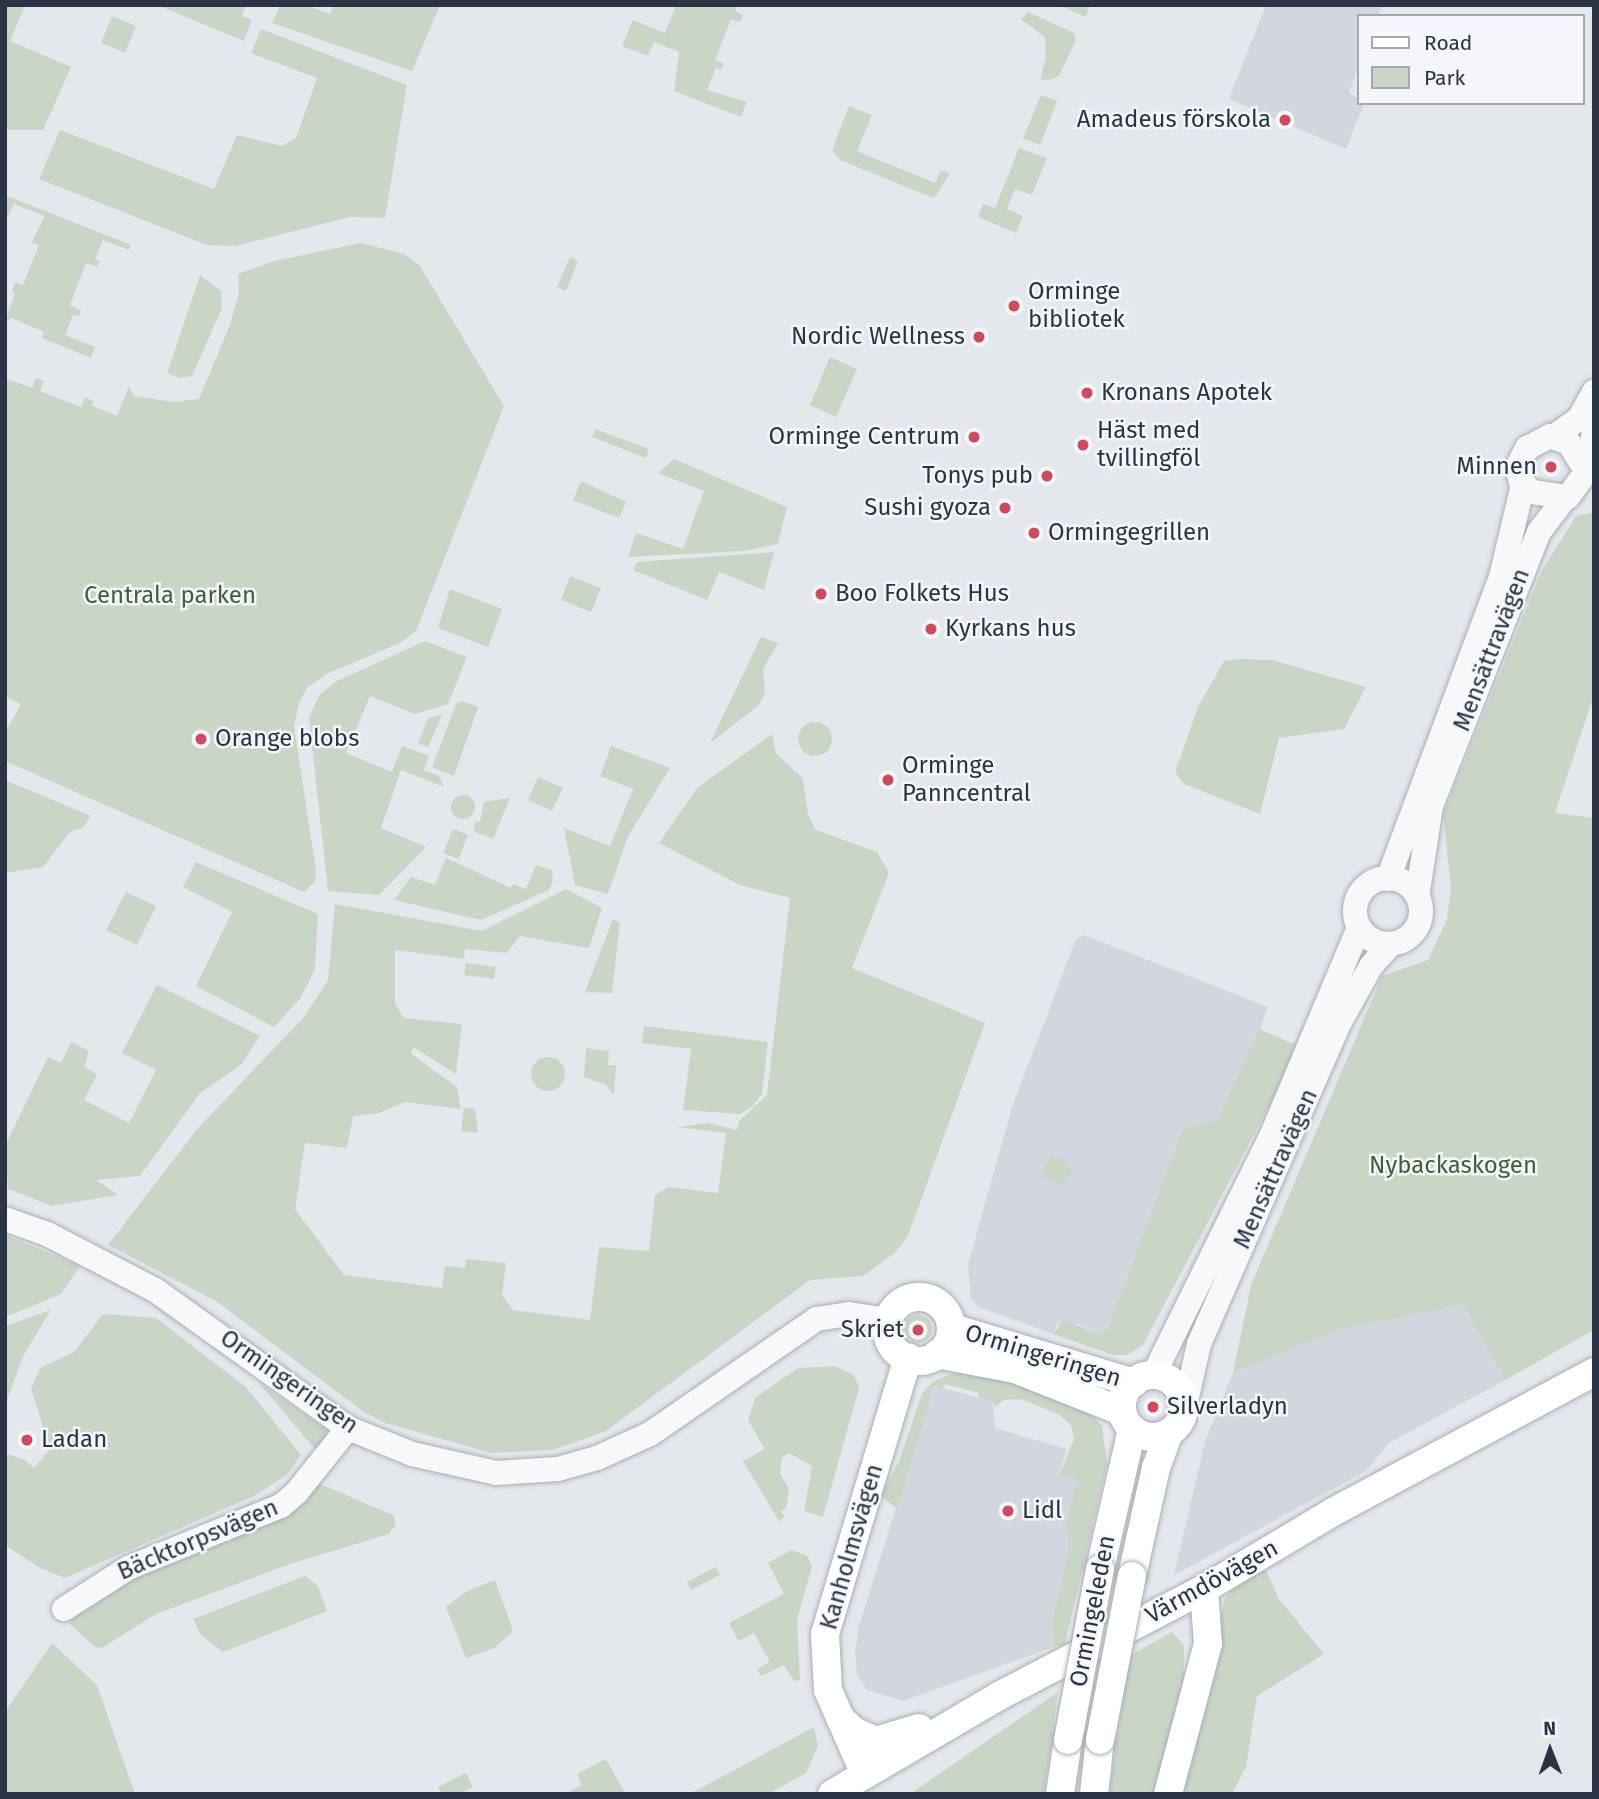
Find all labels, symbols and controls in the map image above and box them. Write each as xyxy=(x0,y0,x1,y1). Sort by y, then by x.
legend xyxy=(1358,14,1585,105)
text: Road xyxy=(1424,30,1472,56)
text: Park xyxy=(1424,65,1465,91)
place label: Amadeus förskola xyxy=(1077,106,1271,134)
marker: Amadeus förskola xyxy=(1277,112,1293,128)
place label: Orminge bibliotek xyxy=(1028,278,1125,334)
marker: Orminge bibliotek xyxy=(1006,298,1022,314)
place label: Nordic Wellness xyxy=(791,323,965,351)
marker: Nordic Wellness xyxy=(971,329,987,345)
place label: Kronans Apotek xyxy=(1101,379,1272,407)
marker: Kronans Apotek xyxy=(1079,385,1095,401)
place label: Häst med tvillingföl xyxy=(1097,417,1200,473)
place label: Orminge Centrum xyxy=(769,423,960,451)
marker: Orminge Centrum xyxy=(966,429,982,445)
marker: Häst med tvillingföl xyxy=(1075,437,1091,453)
place label: Minnen xyxy=(1456,453,1537,481)
marker: Minnen xyxy=(1543,459,1559,475)
place label: Tonys pub xyxy=(922,462,1033,490)
marker: Tonys pub xyxy=(1039,468,1055,484)
place label: Sushi gyoza xyxy=(864,494,991,522)
marker: Sushi gyoza xyxy=(997,500,1013,516)
place label: Ormingegrillen xyxy=(1048,519,1210,547)
marker: Ormingegrillen xyxy=(1026,525,1042,541)
street label: Mensättravägen xyxy=(1448,565,1536,735)
place label: Boo Folkets Hus xyxy=(835,580,1009,608)
park label: Centrala parken xyxy=(84,582,256,610)
marker: Boo Folkets Hus xyxy=(813,586,829,602)
place label: Kyrkans hus xyxy=(945,615,1076,643)
marker: Kyrkans hus xyxy=(923,621,939,637)
place label: Orange blobs xyxy=(215,725,359,753)
marker: Orange blobs xyxy=(193,731,209,747)
place label: Orminge Panncentral xyxy=(902,752,1031,808)
marker: Orminge Panncentral xyxy=(880,772,896,788)
street label: Mensättravägen xyxy=(1228,1085,1324,1253)
park label: Nybackaskogen xyxy=(1369,1152,1537,1180)
place label: Skriet xyxy=(841,1316,904,1344)
street label: Ormingeringen xyxy=(961,1319,1125,1393)
marker: Skriet xyxy=(910,1322,926,1338)
street label: Ormingeringen xyxy=(214,1324,364,1440)
place label: Silverladyn xyxy=(1167,1393,1288,1421)
marker: Silverladyn xyxy=(1145,1399,1161,1415)
place label: Ladan xyxy=(41,1426,107,1454)
marker: Ladan xyxy=(19,1432,35,1448)
street label: Kanholmsvägen xyxy=(815,1461,889,1633)
street label: Bäcktorpsvägen xyxy=(113,1493,283,1587)
place label: Lidl xyxy=(1022,1497,1062,1525)
marker: Lidl xyxy=(1000,1503,1016,1519)
street label: Ormingeleden xyxy=(1064,1533,1122,1689)
street label: Värmdövägen xyxy=(1141,1534,1283,1630)
north arrow xyxy=(1515,1715,1585,1785)
text: N xyxy=(1543,1717,1556,1740)

